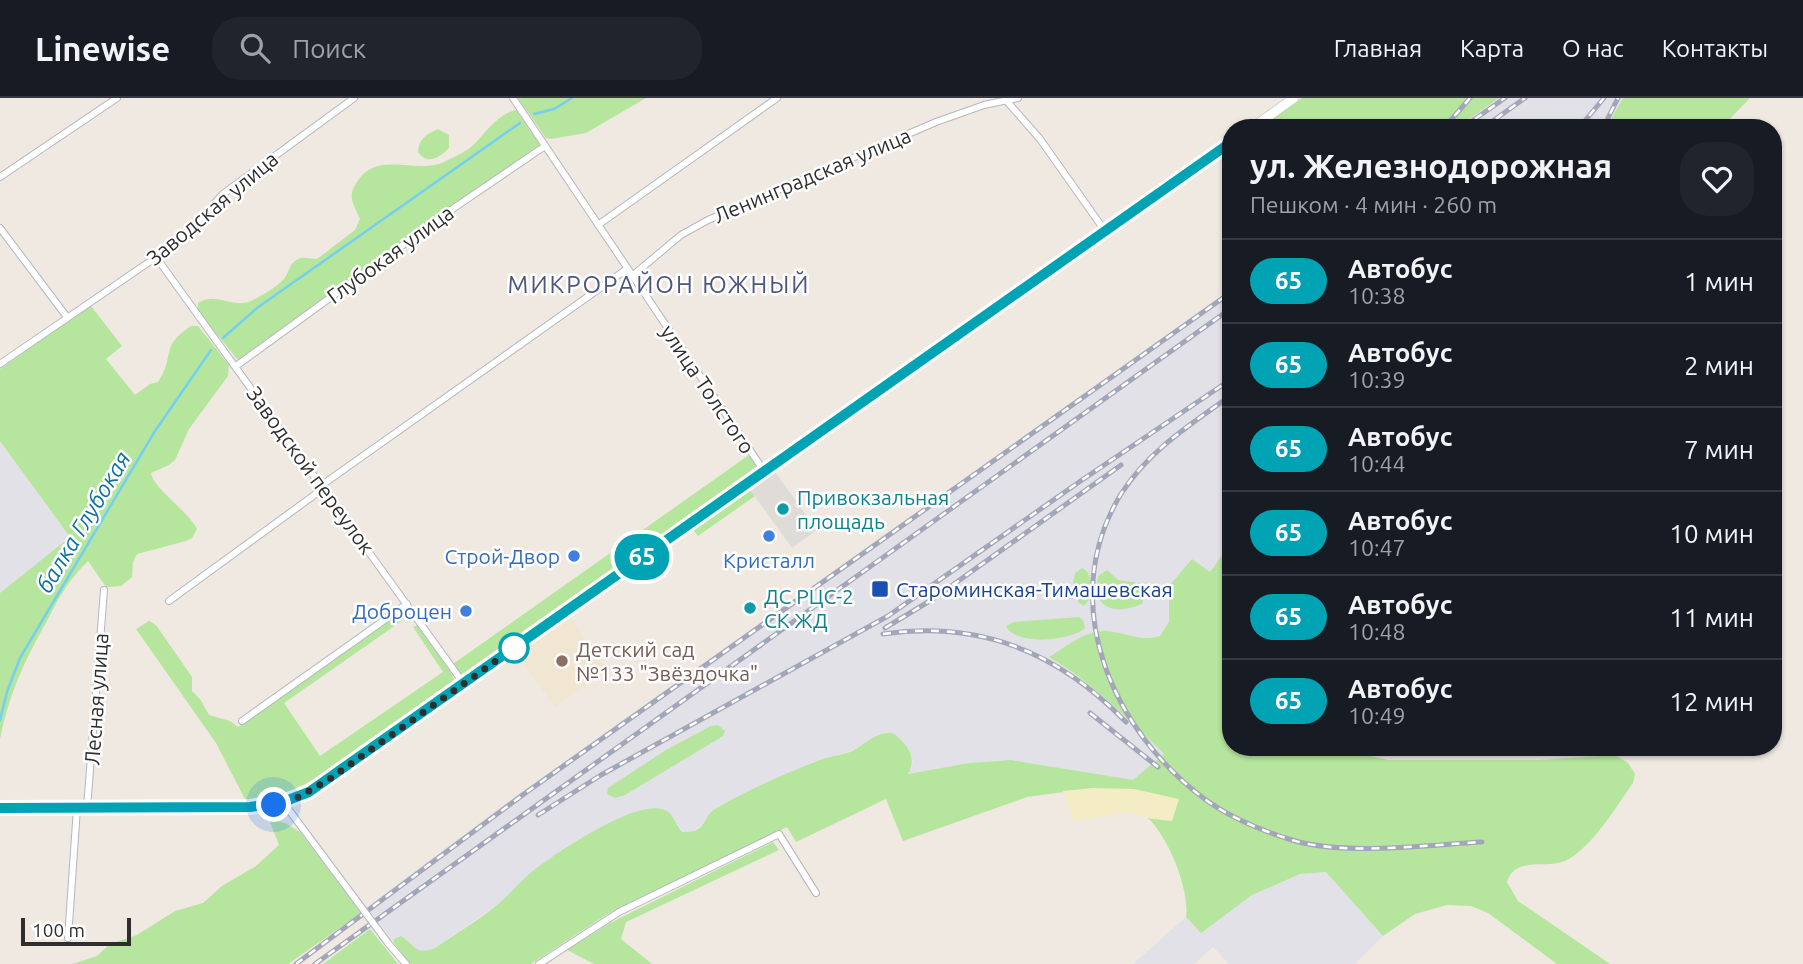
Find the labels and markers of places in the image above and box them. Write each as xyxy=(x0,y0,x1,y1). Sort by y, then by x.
place label: Привокзальная площадь xyxy=(797,485,949,533)
marker: Привокзальная площадь xyxy=(775,501,791,517)
marker: Кристалл xyxy=(761,528,777,544)
place label: Строй-Двор xyxy=(445,544,560,568)
marker: Строй-Двор xyxy=(566,548,582,564)
place label: Кристалл xyxy=(723,548,815,572)
place label: Староминская-Тимашевская xyxy=(896,577,1173,601)
marker: Староминская-Тимашевская xyxy=(870,579,890,599)
place label: ДС РЦС-2 СК ЖД xyxy=(764,584,854,632)
place label: Доброцен xyxy=(352,599,452,623)
marker: ДС РЦС-2 СК ЖД xyxy=(742,600,758,616)
marker: Доброцен xyxy=(458,603,474,619)
unlabelled marker xyxy=(499,633,529,663)
place label: Детский сад №133 "Звёздочка" xyxy=(576,637,758,685)
marker: Детский сад №133 "Звёздочка" xyxy=(554,653,570,669)

